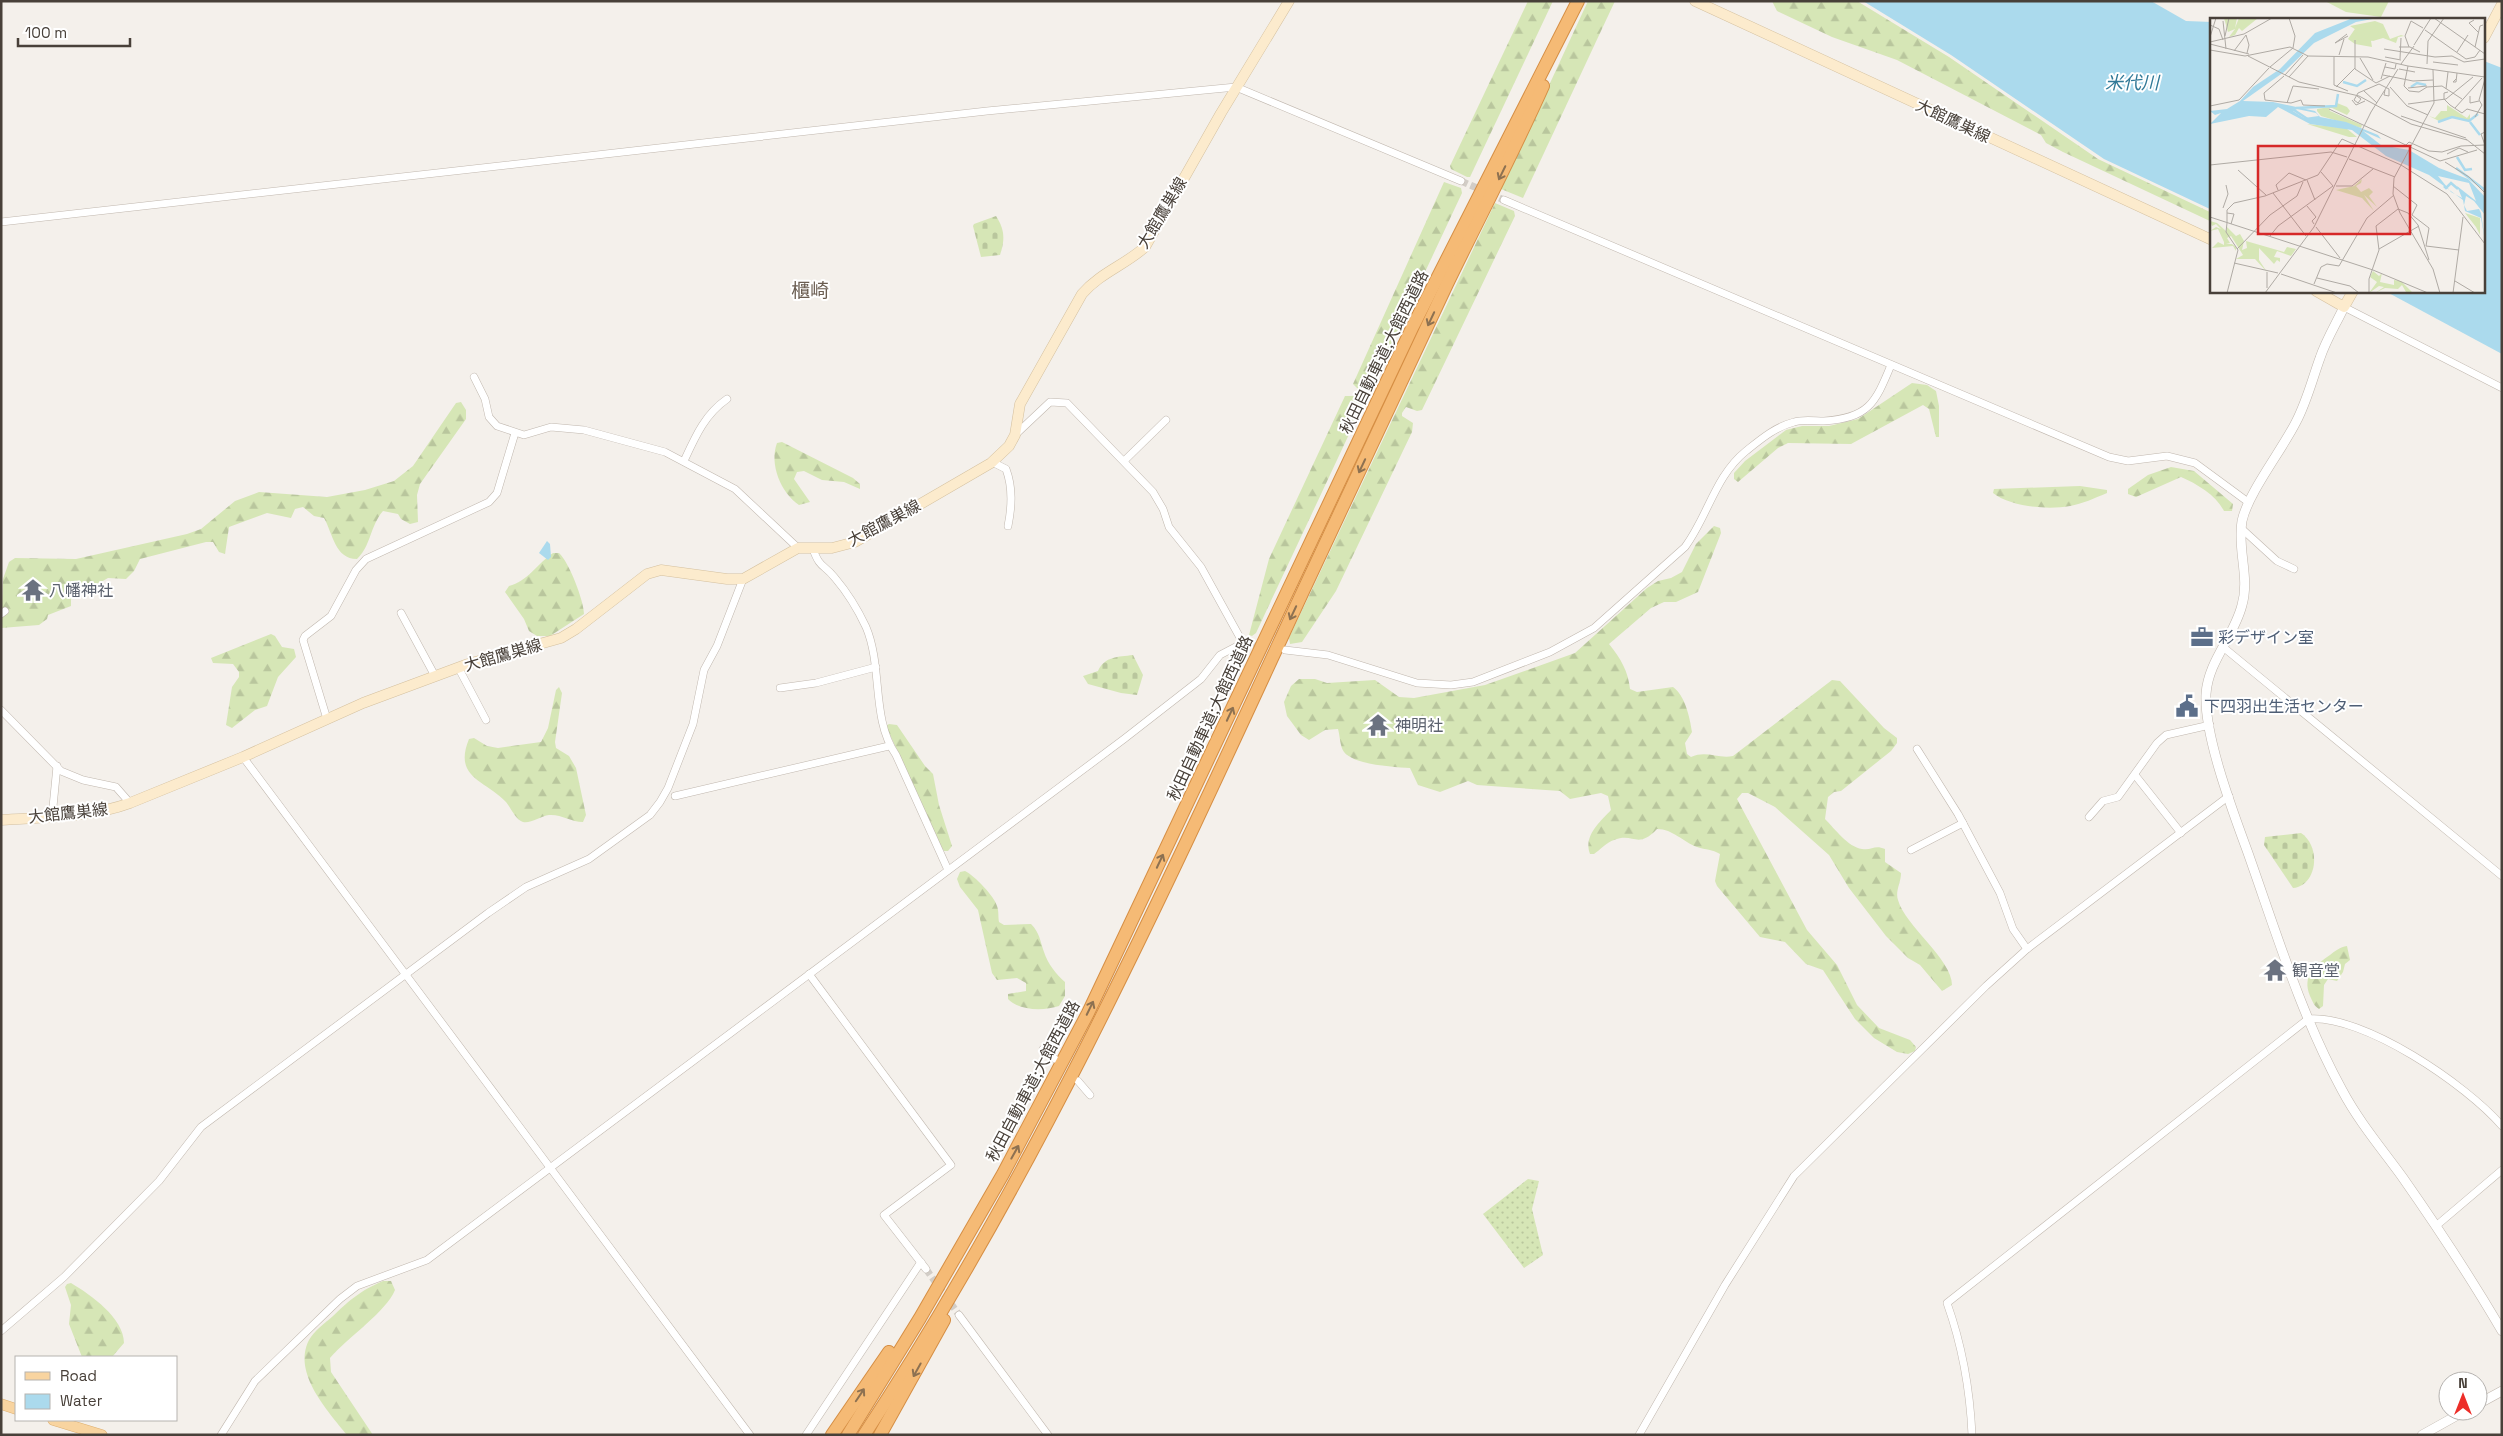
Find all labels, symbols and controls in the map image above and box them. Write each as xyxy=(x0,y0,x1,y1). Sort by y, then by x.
scale bar xyxy=(18,15,130,47)
inset map xyxy=(2210,18,2486,292)
text: 100 m xyxy=(25,23,67,42)
water label: 米代川 xyxy=(2105,71,2161,94)
street label: 大館鷹巣線 xyxy=(1912,95,1994,147)
one-way arrow xyxy=(1496,165,1506,180)
street label: 大館鷹巣線 xyxy=(1132,173,1192,253)
street label: 秋田自動車道;大館西道路 xyxy=(1335,266,1433,438)
district label: 櫃崎 xyxy=(791,278,829,303)
one-way arrow xyxy=(1426,311,1435,326)
one-way arrow xyxy=(1356,458,1366,473)
street label: 大館鷹巣線 xyxy=(844,495,924,551)
temple icon: 八幡神社 xyxy=(20,577,46,603)
place label: 八幡神社 xyxy=(49,580,113,601)
one-way arrow xyxy=(1288,605,1297,620)
office icon: 彩デザイン室 xyxy=(2189,624,2215,650)
place label: 彩デザイン室 xyxy=(2218,627,2314,648)
street label: 秋田自動車道;大館西道路 xyxy=(1162,632,1258,804)
street label: 大館鷹巣線 xyxy=(462,634,544,676)
public building icon: 下四羽出生活センター xyxy=(2174,693,2200,719)
place label: 下四羽出生活センター xyxy=(2204,696,2364,717)
one-way arrow xyxy=(1225,707,1235,722)
temple icon: 神明社 xyxy=(1365,712,1391,738)
place label: 神明社 xyxy=(1395,715,1443,736)
street label: 大館鷹巣線 xyxy=(27,798,109,828)
one-way arrow xyxy=(1156,854,1165,869)
temple icon: 観音堂 xyxy=(2262,957,2288,983)
place label: 観音堂 xyxy=(2292,960,2340,981)
street label: 秋田自動車道;大館西道路 xyxy=(981,997,1085,1165)
one-way arrow xyxy=(1086,1001,1095,1016)
one-way arrow xyxy=(1011,1145,1020,1160)
legend xyxy=(15,1356,178,1421)
one-way arrow xyxy=(912,1362,921,1377)
text: Road xyxy=(60,1366,97,1385)
north arrow xyxy=(2438,1371,2488,1421)
text: N xyxy=(2458,1374,2468,1392)
one-way arrow xyxy=(855,1388,865,1402)
text: Water xyxy=(60,1391,103,1410)

